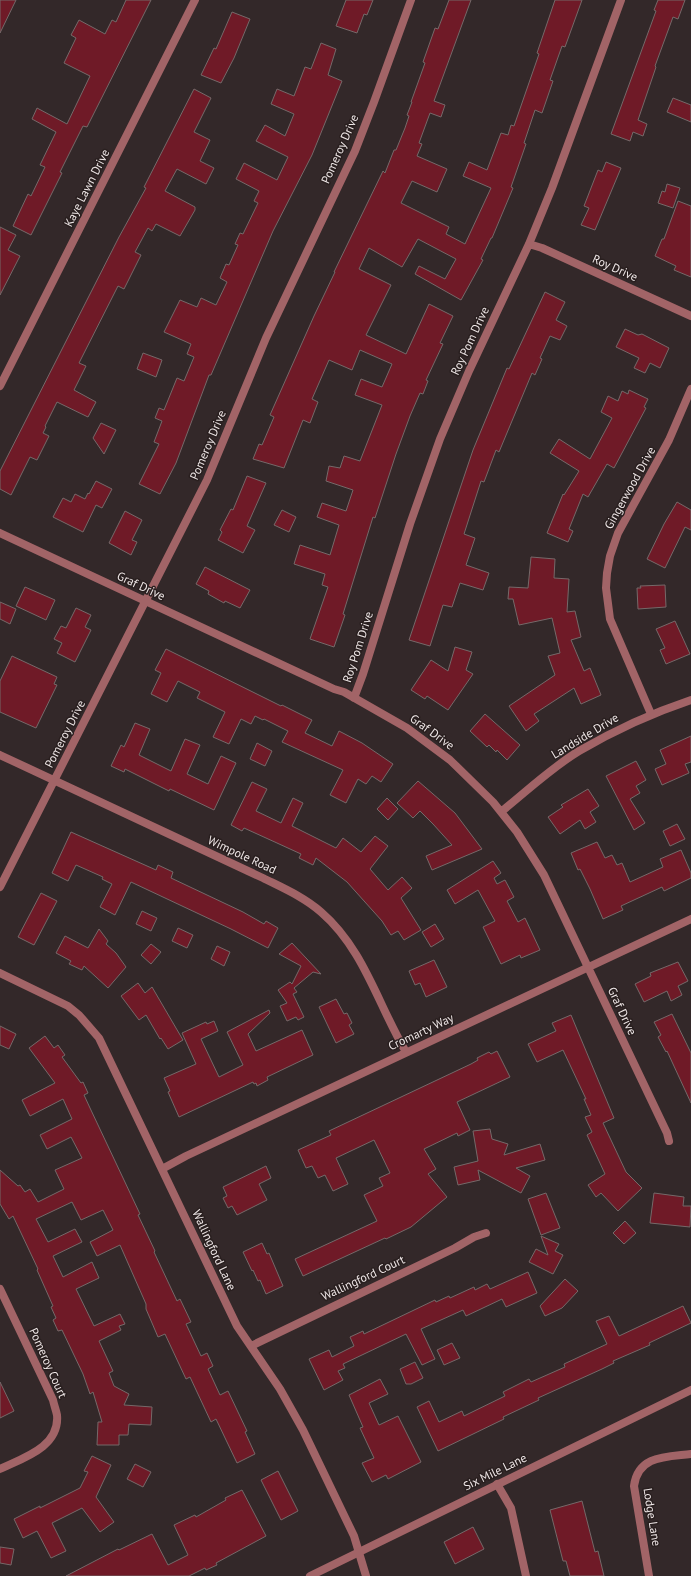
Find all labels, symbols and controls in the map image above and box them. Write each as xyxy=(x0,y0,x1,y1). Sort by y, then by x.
street label: Pomeroy Drive xyxy=(318,112,361,186)
street label: Kaye Lawn Drive xyxy=(61,146,113,229)
street label: Roy Drive xyxy=(590,251,640,284)
street label: Roy Pom Drive xyxy=(447,304,492,377)
street label: Pomeroy Drive xyxy=(186,408,229,482)
street label: Gingerwood Drive xyxy=(601,444,658,532)
street label: Graf Drive xyxy=(115,568,168,603)
street label: Roy Pom Drive xyxy=(339,609,376,684)
street label: Pomeroy Drive xyxy=(41,697,88,770)
street label: Graf Drive xyxy=(407,710,457,753)
street label: Landside Drive xyxy=(548,710,621,762)
street label: Wimpole Road xyxy=(205,832,279,877)
street label: Graf Drive xyxy=(605,984,640,1037)
street label: Cromarty Way xyxy=(386,1010,456,1053)
street label: Wallingford Lane xyxy=(189,1207,240,1292)
street label: Wallingford Court xyxy=(319,1252,407,1303)
street label: Pomeroy Court xyxy=(26,1325,71,1400)
street label: Six Mile Lane xyxy=(461,1450,529,1493)
street label: Lodge Lane xyxy=(640,1487,664,1547)

